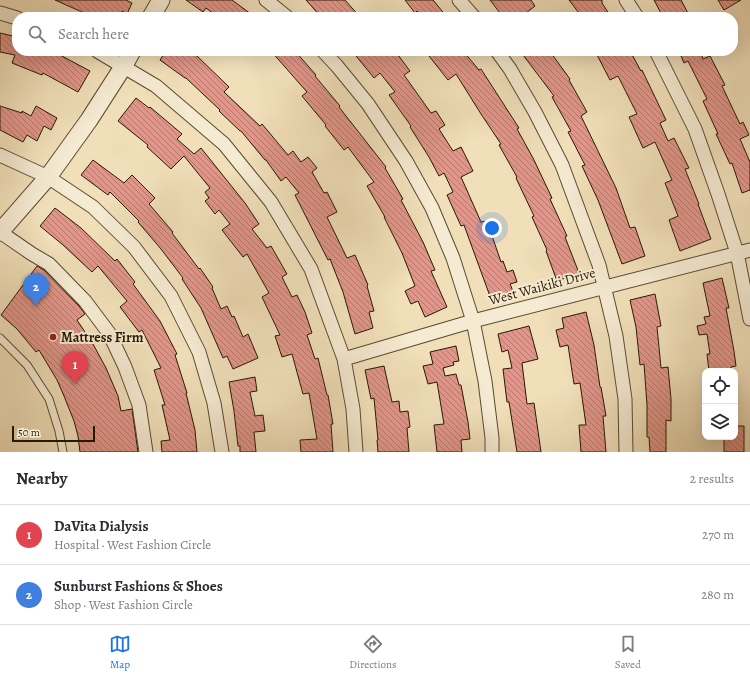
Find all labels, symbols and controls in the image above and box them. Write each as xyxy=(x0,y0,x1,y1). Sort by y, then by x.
search box xyxy=(12,12,738,56)
icon: search xyxy=(26,23,48,45)
text: Search here xyxy=(58,24,129,44)
your location xyxy=(482,218,502,238)
street label: West Waikiki Drive xyxy=(486,263,598,310)
pin: 2 xyxy=(23,273,49,306)
place label: Mattress Firm xyxy=(61,328,144,347)
marker: Mattress Firm xyxy=(48,332,58,342)
pin: 1 xyxy=(62,351,88,384)
map controls xyxy=(702,368,738,440)
button: locate xyxy=(702,368,738,404)
button: layers xyxy=(702,404,738,440)
scale bar xyxy=(12,424,95,443)
text: 50 m xyxy=(18,425,40,440)
text: Nearby xyxy=(16,467,67,490)
text: 2 results xyxy=(690,470,734,487)
text: DaVita Dialysis xyxy=(54,516,149,536)
text: 1 xyxy=(27,526,31,543)
text: 270 m xyxy=(702,526,734,543)
text: Hospital · West Fashion Circle xyxy=(54,536,211,553)
text: Sunburst Fashions & Shoes xyxy=(54,576,223,596)
text: 2 xyxy=(26,586,32,603)
text: 280 m xyxy=(701,586,734,603)
text: Shop · West Fashion Circle xyxy=(54,596,193,613)
tab: Map xyxy=(109,633,131,672)
tab: Directions xyxy=(349,633,397,672)
tab: Saved xyxy=(615,633,641,672)

